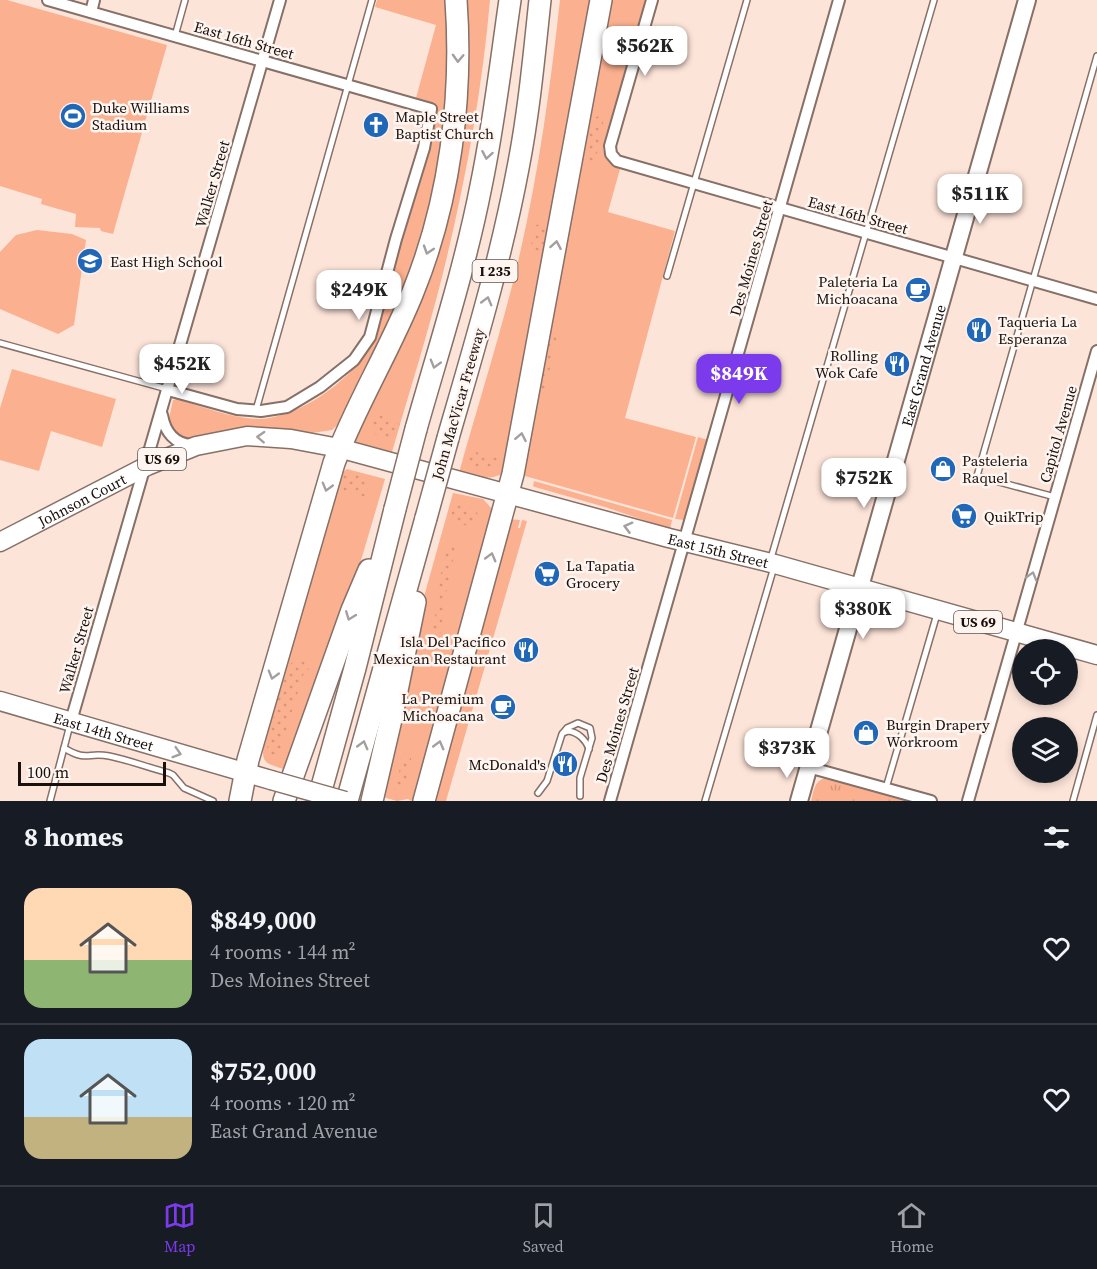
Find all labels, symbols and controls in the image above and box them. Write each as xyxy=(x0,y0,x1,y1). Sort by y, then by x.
street label: East 16th Street xyxy=(192,16,296,64)
pin: $562K xyxy=(603,26,687,77)
text: $562K xyxy=(616,31,674,59)
one-way arrow xyxy=(451,54,464,63)
place label: Duke Williams Stadium xyxy=(92,97,190,135)
sports icon: Duke Williams Stadium xyxy=(58,101,88,131)
place label: Maple Street Baptist Church xyxy=(395,106,494,144)
church icon: Maple Street Baptist Church xyxy=(361,110,391,140)
street label: Walker Street xyxy=(190,138,234,230)
one-way arrow xyxy=(481,149,494,159)
pin: $511K xyxy=(938,174,1022,225)
text: $511K xyxy=(951,179,1009,207)
street label: East 16th Street xyxy=(806,191,910,239)
street label: Des Moines Street xyxy=(724,197,778,318)
one-way arrow xyxy=(549,240,561,250)
one-way arrow xyxy=(422,244,435,255)
school or university icon: East High School xyxy=(75,246,105,276)
place label: East High School xyxy=(110,251,223,272)
road number: I 235 xyxy=(472,260,518,282)
pin: $249K xyxy=(317,270,401,321)
place label: Paleteria La Michoacana xyxy=(816,271,898,309)
text: $249K xyxy=(330,275,388,303)
cafe icon: Paleteria La Michoacana xyxy=(903,275,933,305)
one-way arrow xyxy=(480,296,492,307)
street label: East Grand Avenue xyxy=(896,302,950,429)
place label: Taqueria La Esperanza xyxy=(998,311,1078,349)
restaurant icon: Taqueria La Esperanza xyxy=(964,315,994,345)
street label: John MacVicar Freeway xyxy=(426,325,490,483)
pin: $452K xyxy=(140,344,224,395)
place label: Rolling Wok Cafe xyxy=(815,345,878,383)
text: $452K xyxy=(153,349,211,377)
restaurant icon: Rolling Wok Cafe xyxy=(882,349,912,379)
pin: $849K xyxy=(697,354,781,405)
one-way arrow xyxy=(430,358,442,369)
text: $849K xyxy=(710,359,768,387)
street label: Capitol Avenue xyxy=(1034,383,1082,485)
one-way arrow xyxy=(256,430,265,443)
one-way arrow xyxy=(514,432,526,441)
road number: US 69 xyxy=(138,448,186,470)
place label: Pasteleria Raquel xyxy=(962,450,1028,488)
shop icon: Pasteleria Raquel xyxy=(928,454,958,484)
pin: $752K xyxy=(822,458,906,509)
text: $752K xyxy=(835,463,893,491)
street label: Johnson Court xyxy=(33,468,130,532)
one-way arrow xyxy=(322,482,334,492)
supermarket icon: QuikTrip xyxy=(949,501,979,531)
place label: QuikTrip xyxy=(984,506,1044,527)
one-way arrow xyxy=(624,522,634,534)
street label: East 15th Street xyxy=(666,528,771,573)
one-way arrow xyxy=(484,552,496,562)
place label: La Tapatia Grocery xyxy=(566,555,635,593)
supermarket icon: La Tapatia Grocery xyxy=(532,559,562,589)
one-way arrow xyxy=(1025,571,1037,582)
pin: $380K xyxy=(821,589,905,640)
text: $380K xyxy=(834,594,892,622)
street label: Walker Street xyxy=(54,604,98,696)
one-way arrow xyxy=(344,610,357,620)
road number: US 69 xyxy=(954,611,1002,633)
place label: Isla Del Pacifico Mexican Restaurant xyxy=(373,631,506,669)
restaurant icon: Isla Del Pacifico Mexican Restaurant xyxy=(511,635,541,665)
map controls xyxy=(1012,639,1078,783)
button: locate xyxy=(1012,639,1078,705)
street label: Des Moines Street xyxy=(590,664,644,785)
one-way arrow xyxy=(268,669,280,680)
place label: La Premium Michoacana xyxy=(401,688,484,726)
cafe icon: La Premium Michoacana xyxy=(488,692,518,722)
street label: East 14th Street xyxy=(51,707,156,756)
place label: Burgin Drapery Workroom xyxy=(886,714,990,752)
button: layers xyxy=(1012,717,1078,783)
shop icon: Burgin Drapery Workroom xyxy=(851,718,881,748)
pin: $373K xyxy=(745,728,829,779)
text: $373K xyxy=(758,733,816,761)
one-way arrow xyxy=(356,740,368,751)
one-way arrow xyxy=(432,740,444,750)
one-way arrow xyxy=(171,746,182,758)
restaurant icon: McDonald's xyxy=(550,749,580,779)
place label: McDonald's xyxy=(469,754,546,775)
scale bar xyxy=(18,759,166,786)
text: 100 m xyxy=(27,761,69,783)
text: 8 homes xyxy=(24,819,123,855)
icon: filters xyxy=(1040,821,1073,854)
text: $849,000 xyxy=(210,902,316,938)
icon: home xyxy=(72,912,144,984)
icon: heart xyxy=(1040,932,1073,965)
text: 4 rooms · 144 m² xyxy=(210,938,356,966)
text: Des Moines Street xyxy=(210,966,370,994)
text: $752,000 xyxy=(210,1053,316,1089)
icon: home xyxy=(72,1063,144,1135)
icon: heart xyxy=(1040,1083,1073,1116)
text: 4 rooms · 120 m² xyxy=(210,1089,356,1117)
text: East Grand Avenue xyxy=(210,1117,378,1145)
tab: Map xyxy=(163,1199,196,1257)
tab: Saved xyxy=(523,1199,564,1257)
tab: Home xyxy=(890,1199,934,1257)

